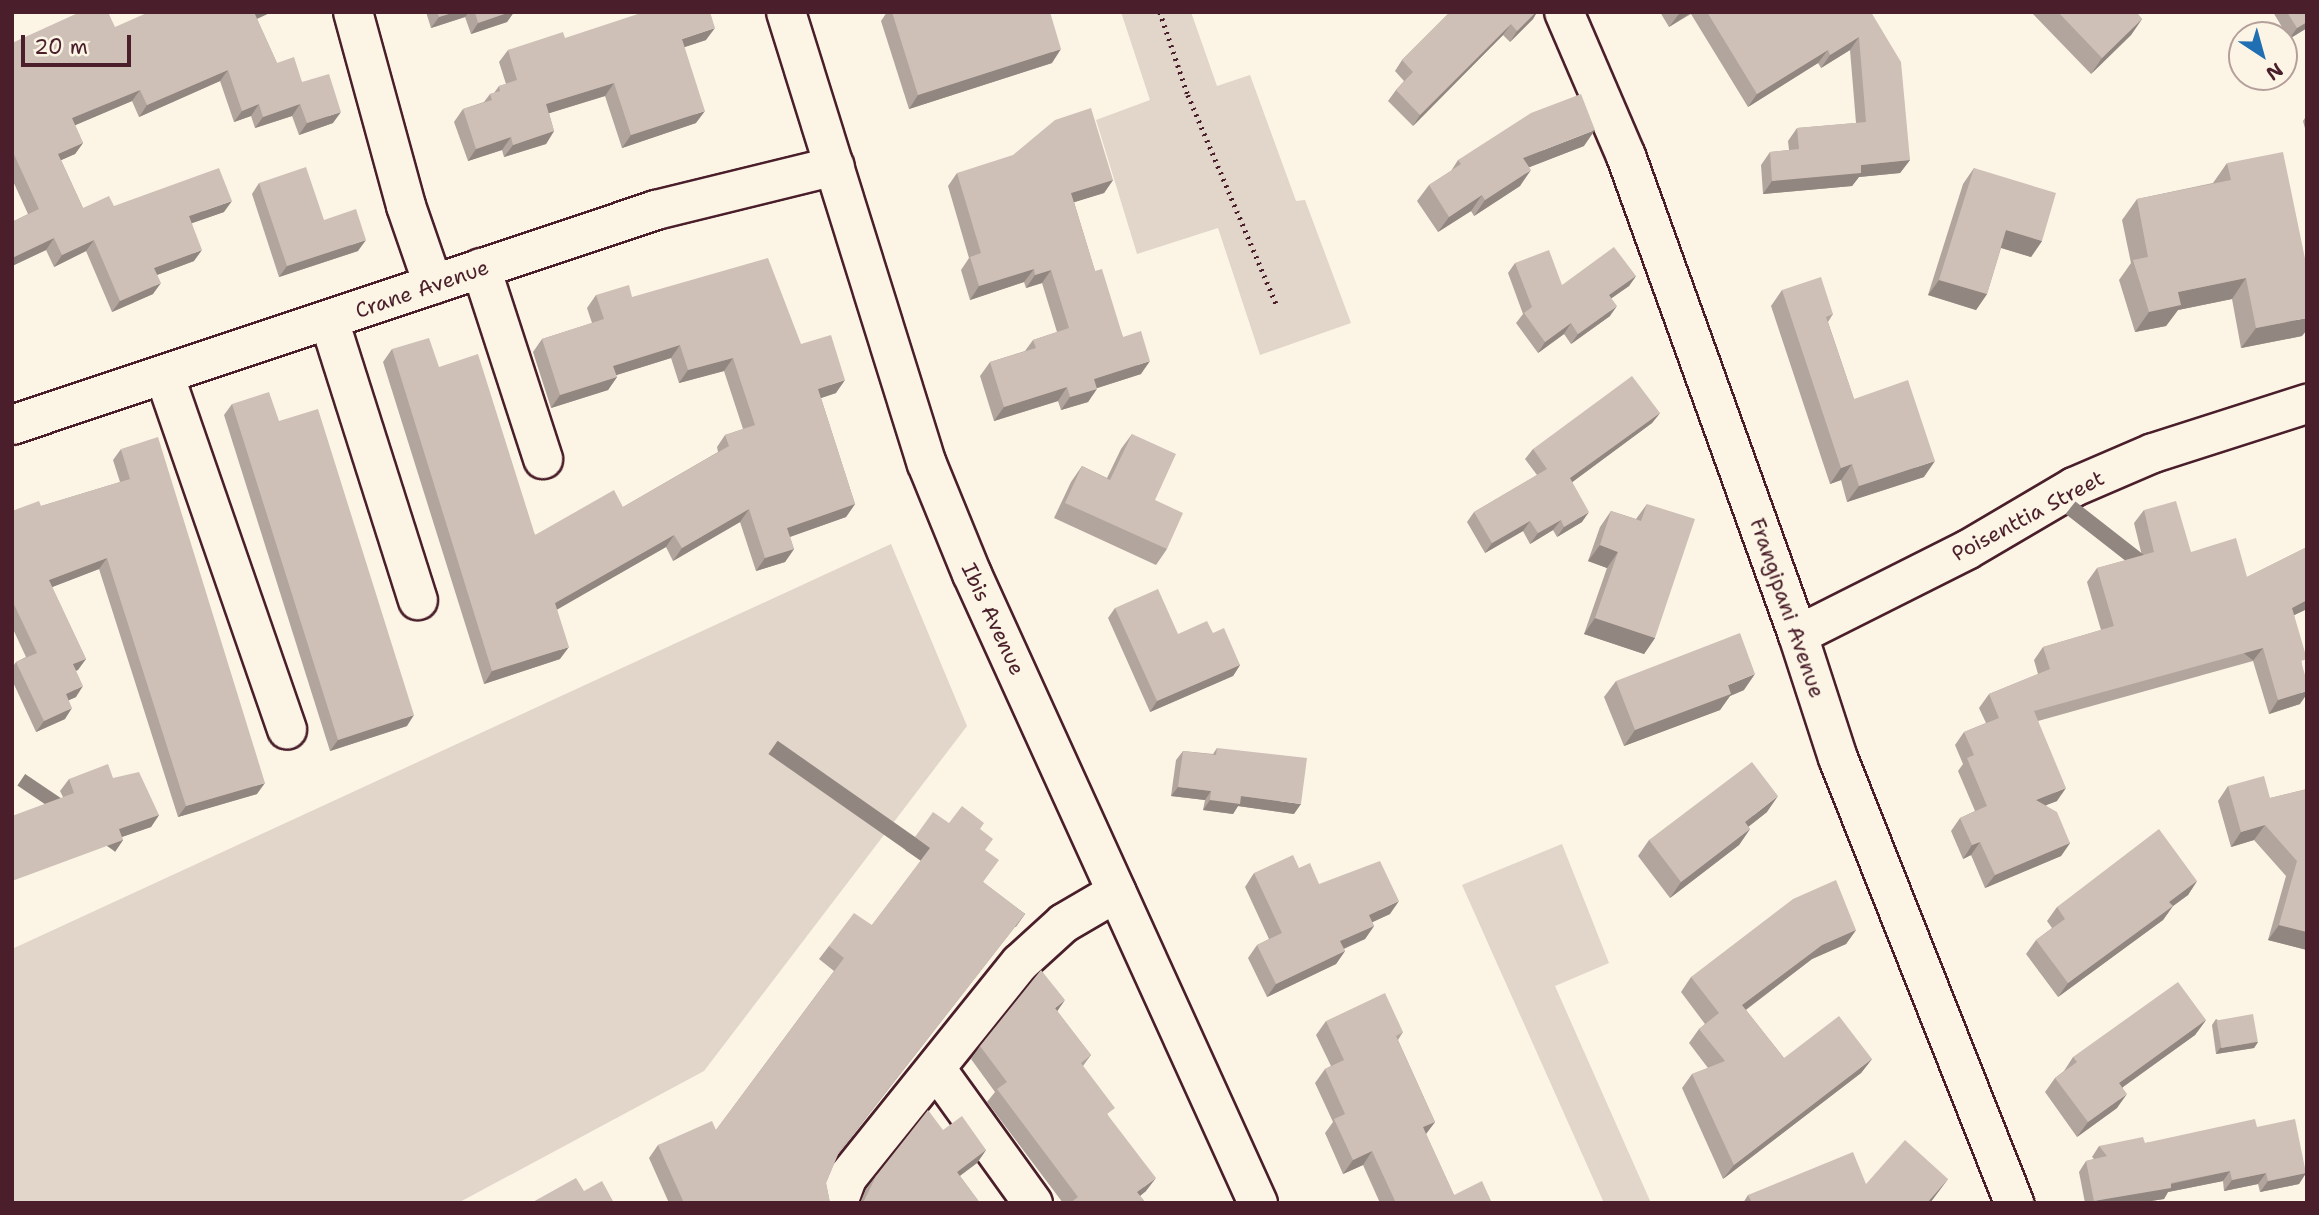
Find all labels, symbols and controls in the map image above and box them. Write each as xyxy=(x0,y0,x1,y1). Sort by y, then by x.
scale bar xyxy=(24,21,135,65)
north arrow xyxy=(2228,21,2298,91)
text: 20 m xyxy=(34,33,88,61)
text: N xyxy=(2261,57,2288,86)
street label: Crane Avenue xyxy=(352,254,492,324)
street label: Poisenttia Street xyxy=(1947,465,2109,567)
street label: Frangipani Avenue xyxy=(1744,515,1830,701)
street label: Ibis Avenue xyxy=(956,559,1030,679)

